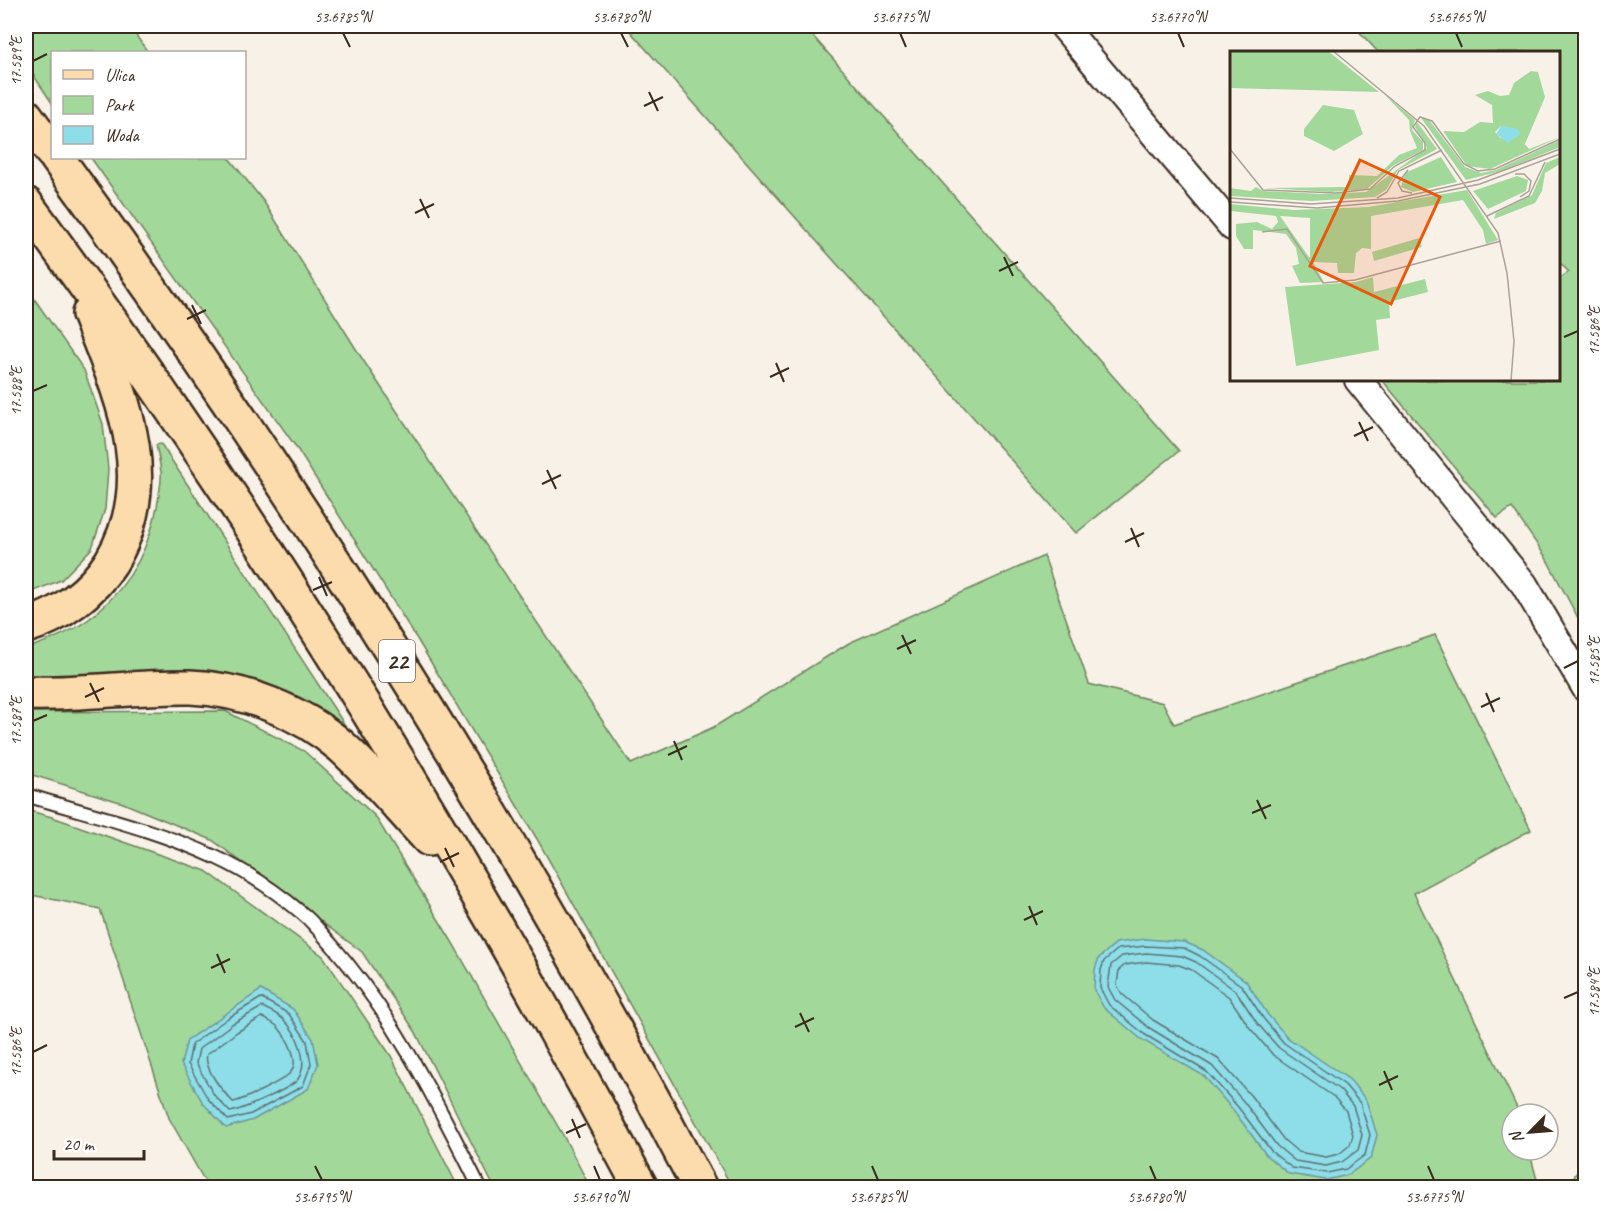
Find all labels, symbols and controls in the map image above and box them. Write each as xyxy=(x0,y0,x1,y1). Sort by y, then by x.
text: 53.6785°N xyxy=(315,8,374,27)
text: 53.6780°N xyxy=(593,8,652,27)
text: 53.6775°N xyxy=(872,8,931,27)
text: 53.6770°N xyxy=(1150,8,1209,27)
text: 53.6765°N xyxy=(1428,8,1487,27)
text: 17.589°E xyxy=(7,34,26,85)
legend xyxy=(51,51,246,159)
inset map xyxy=(1230,51,1560,381)
text: Ulica xyxy=(105,64,136,86)
text: Park xyxy=(105,94,135,116)
text: Woda xyxy=(105,124,140,146)
text: 17.586°E xyxy=(1585,304,1604,355)
text: 17.588°E xyxy=(7,364,26,415)
text: 17.585°E xyxy=(1585,634,1604,685)
road number: 22 xyxy=(379,640,415,682)
text: 17.587°E xyxy=(7,694,26,745)
text: 17.584°E xyxy=(1585,965,1604,1016)
text: 17.586°E xyxy=(7,1025,26,1076)
north arrow xyxy=(1500,1102,1560,1162)
scale bar xyxy=(54,1123,144,1161)
text: N xyxy=(1505,1126,1528,1147)
text: 20 m xyxy=(63,1133,96,1155)
text: 53.6795°N xyxy=(294,1188,353,1207)
text: 53.6790°N xyxy=(572,1188,631,1207)
text: 53.6785°N xyxy=(850,1188,909,1207)
text: 53.6780°N xyxy=(1128,1188,1187,1207)
text: 53.6775°N xyxy=(1406,1188,1465,1207)

